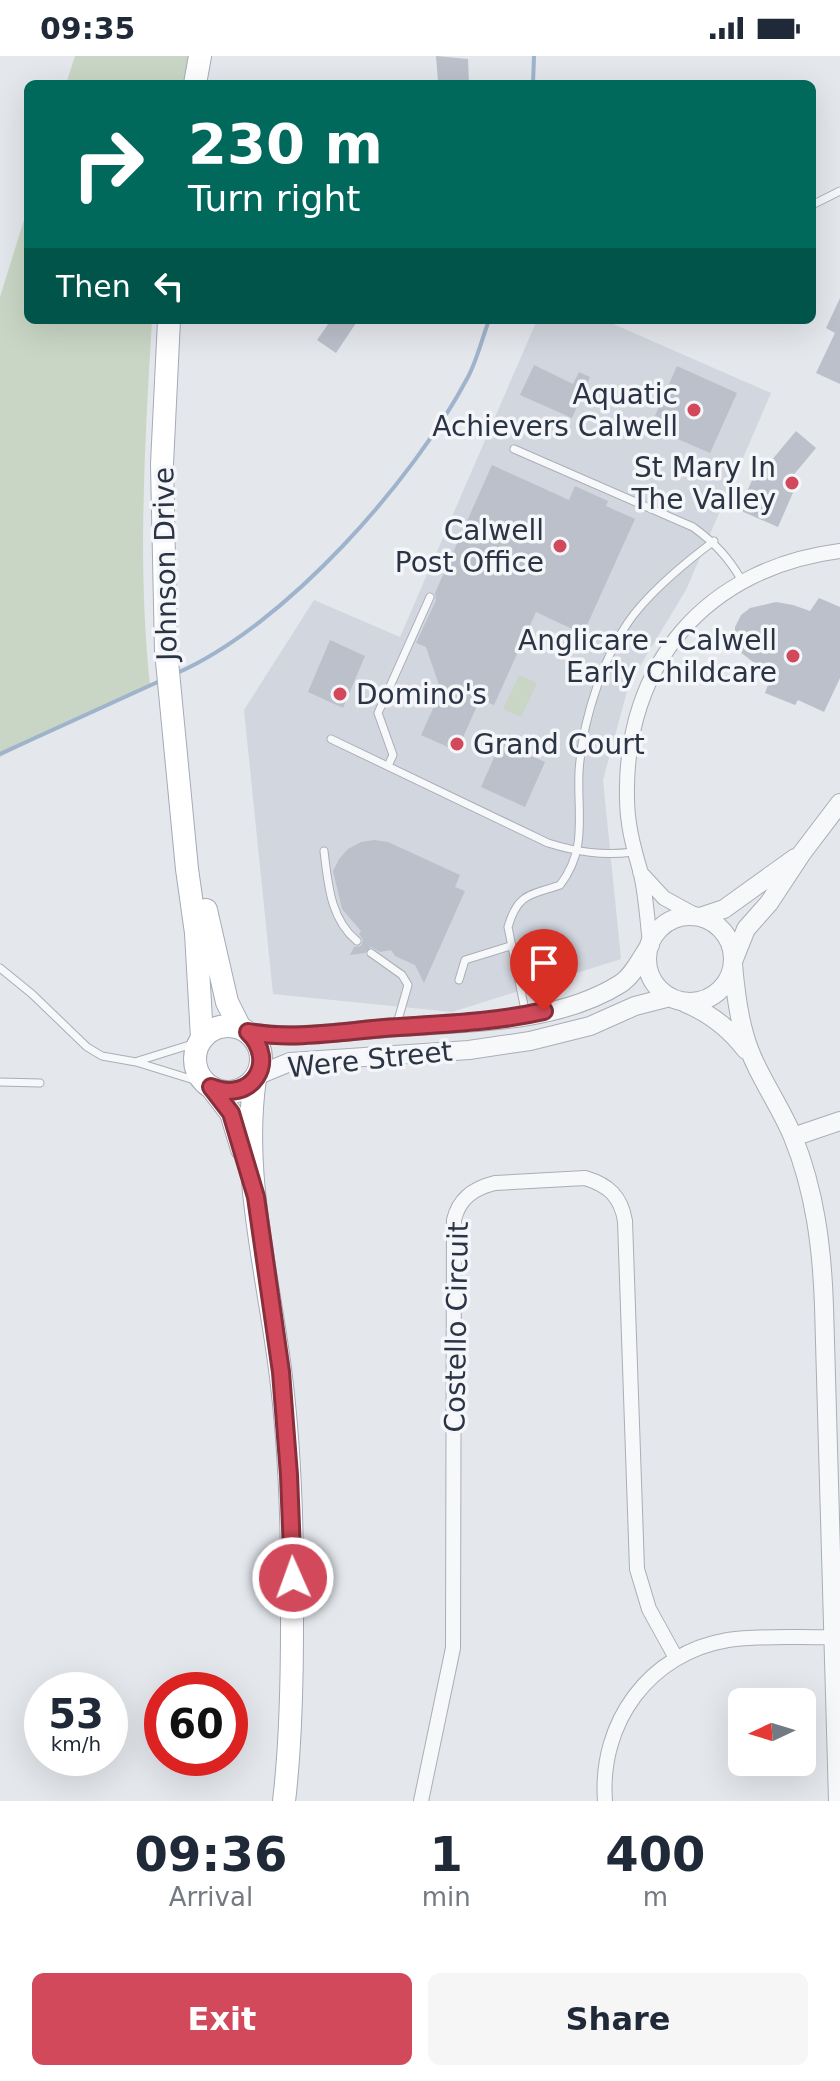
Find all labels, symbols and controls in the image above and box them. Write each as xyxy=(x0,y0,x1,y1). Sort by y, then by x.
text: 09:35 xyxy=(40,11,136,46)
text: 230 m xyxy=(188,111,383,176)
icon: right xyxy=(56,112,160,216)
text: Turn right xyxy=(188,178,360,219)
icon: left xyxy=(147,264,191,308)
text: Then xyxy=(56,269,131,304)
place label: Aquatic Achievers Calwell xyxy=(432,378,678,443)
marker: Aquatic Achievers Calwell xyxy=(685,401,703,419)
place label: St Mary In The Valley xyxy=(631,451,776,516)
street label: Johnson Drive xyxy=(147,467,184,663)
marker: St Mary In The Valley xyxy=(783,474,801,492)
place label: Calwell Post Office xyxy=(395,514,544,579)
marker: Calwell Post Office xyxy=(551,537,569,555)
place label: Anglicare - Calwell Early Childcare xyxy=(518,624,777,689)
marker: Anglicare - Calwell Early Childcare xyxy=(784,647,802,665)
place label: Domino's xyxy=(356,678,487,711)
marker: Domino's xyxy=(331,685,349,703)
place label: Grand Court xyxy=(473,728,645,761)
marker: Grand Court xyxy=(448,735,466,753)
pin xyxy=(510,929,578,1011)
icon: arrive xyxy=(522,941,566,985)
street label: Were Street xyxy=(286,1034,454,1085)
street label: Costello Circuit xyxy=(438,1221,475,1433)
position arrow xyxy=(251,1536,335,1620)
speed limit sign: 60 xyxy=(144,1672,248,1776)
north arrow xyxy=(728,1688,816,1776)
map controls xyxy=(728,1688,816,1776)
text: 53 xyxy=(48,1691,104,1737)
text: km/h xyxy=(51,1732,101,1756)
text: 09:36 xyxy=(134,1826,287,1882)
text: 1 xyxy=(430,1826,463,1882)
text: 400 xyxy=(605,1826,705,1882)
text: Arrival xyxy=(169,1882,253,1912)
text: min xyxy=(422,1882,471,1912)
text: m xyxy=(643,1882,668,1912)
button: Exit xyxy=(32,1973,412,2065)
button: Share xyxy=(428,1973,808,2065)

